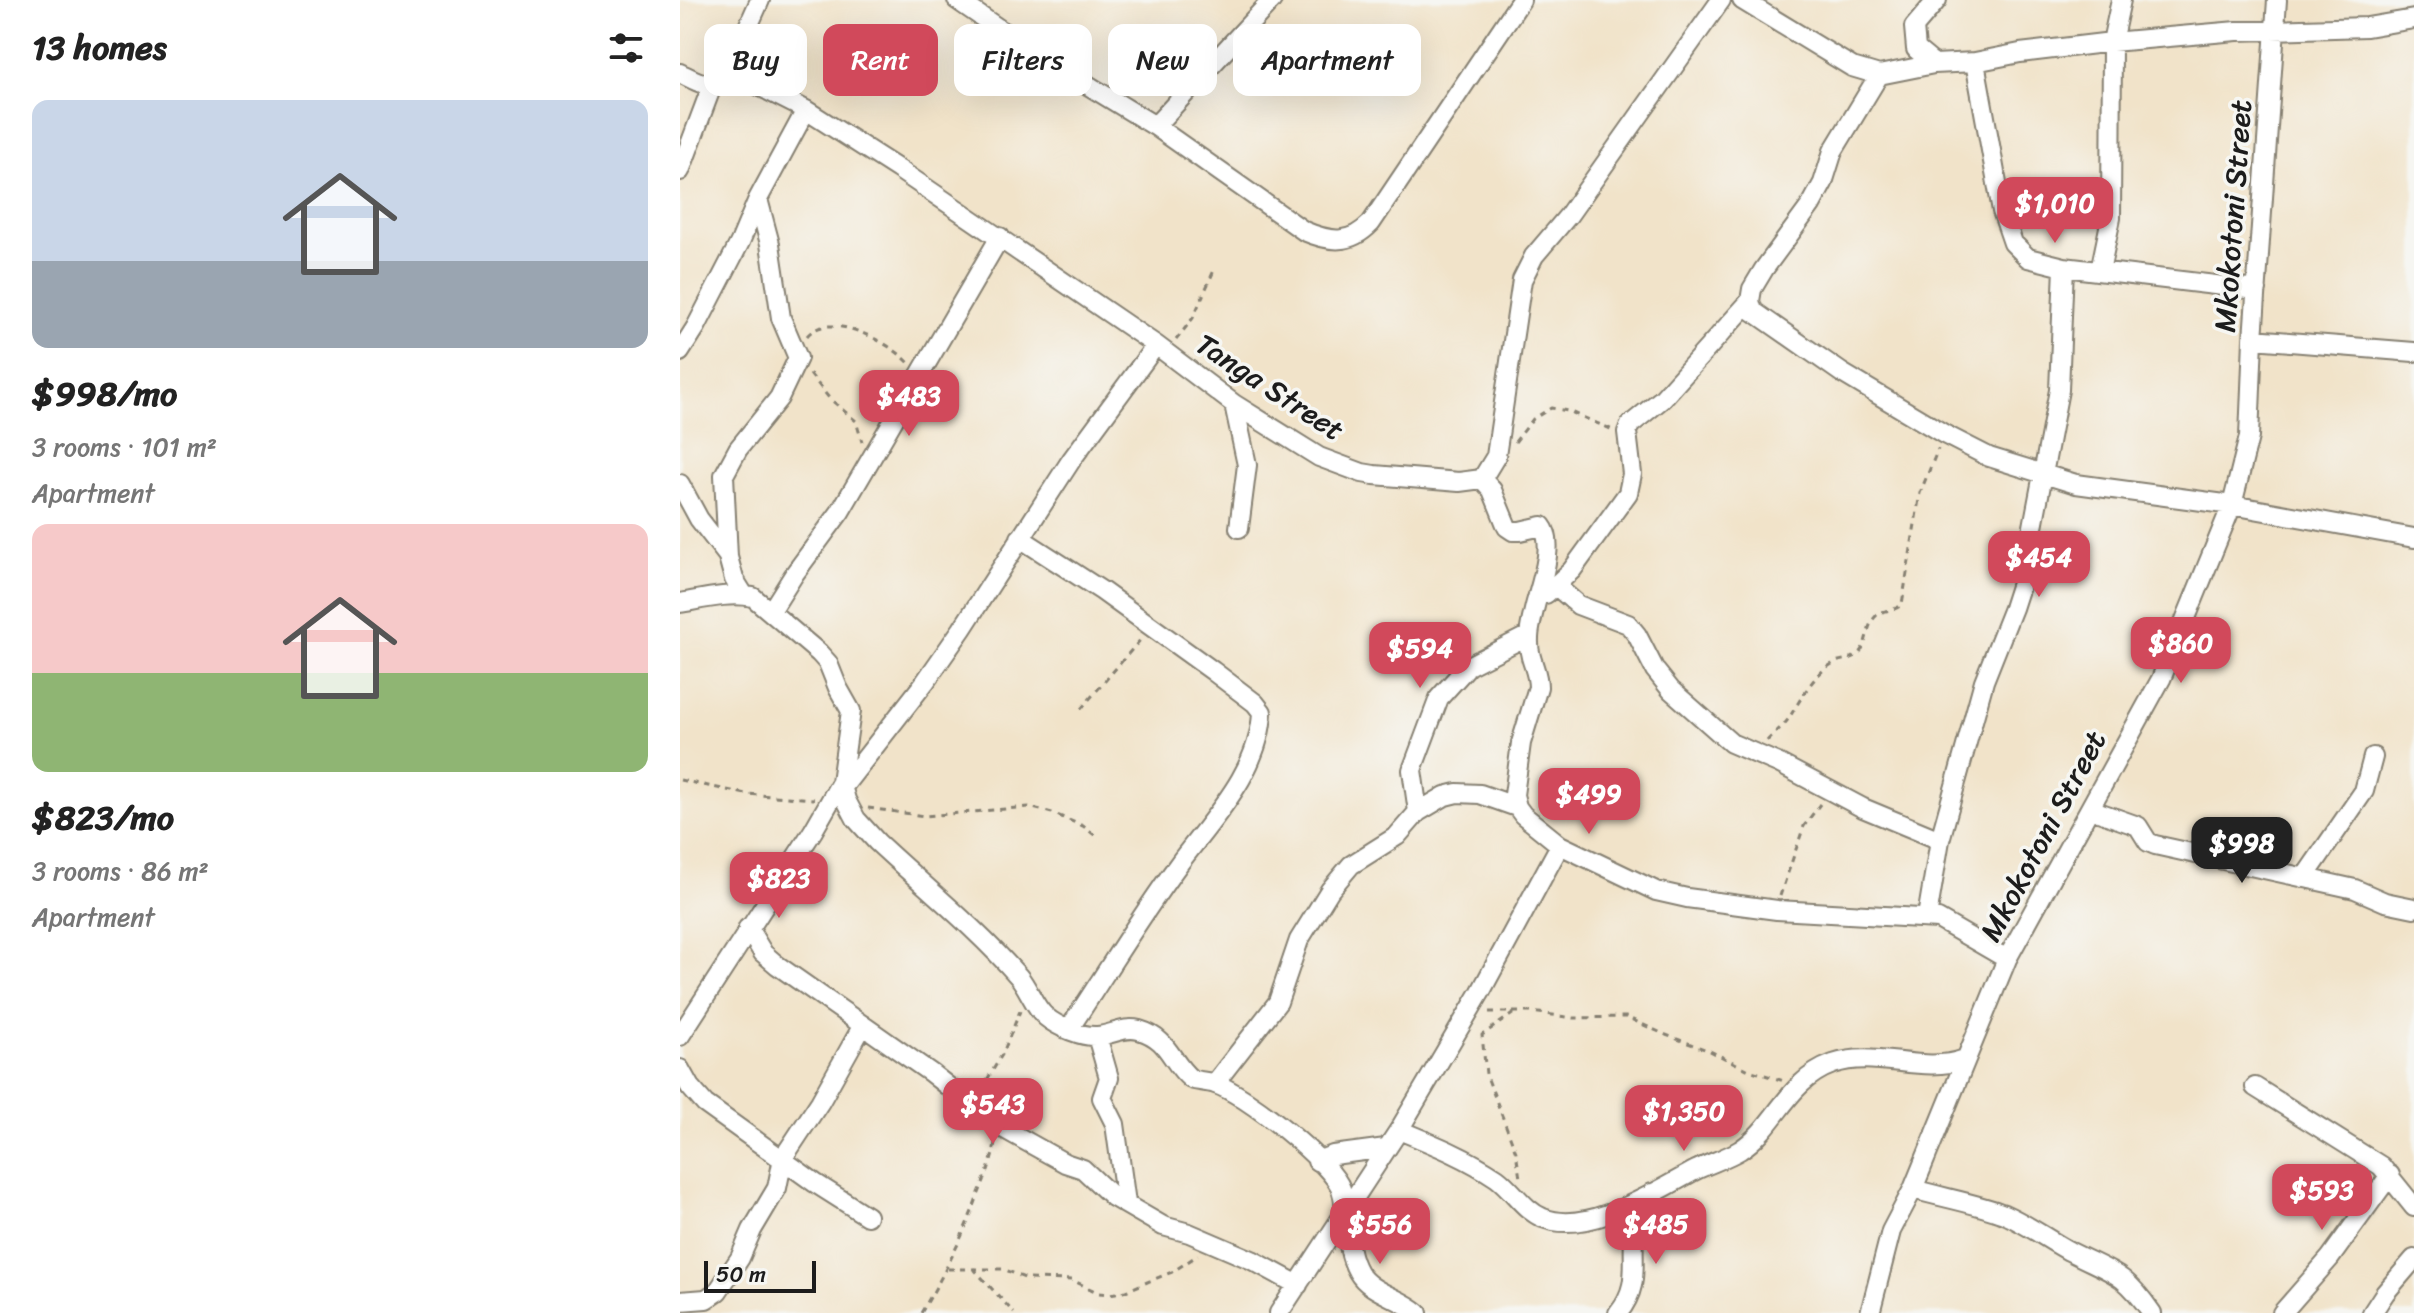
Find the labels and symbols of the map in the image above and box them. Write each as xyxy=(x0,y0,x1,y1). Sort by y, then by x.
street label: Mkokotoni Street xyxy=(2198,98,2268,334)
pin: $1,010 xyxy=(1990,177,2120,245)
street label: Tanga Street xyxy=(1184,318,1356,456)
pin: $483 xyxy=(862,370,956,438)
pin: $454 xyxy=(1992,531,2086,599)
pin: $860 xyxy=(2134,617,2228,685)
pin: $594 xyxy=(1373,622,1467,690)
street label: Mkokotoni Street xyxy=(1964,720,2122,952)
pin: $499 xyxy=(1542,768,1636,836)
pin: $998 xyxy=(2195,817,2289,885)
pin: $823 xyxy=(732,852,826,920)
pin: $543 xyxy=(946,1078,1040,1146)
pin: $1,350 xyxy=(1619,1085,1749,1153)
pin: $593 xyxy=(2275,1164,2369,1232)
pin: $556 xyxy=(1333,1198,1427,1266)
pin: $485 xyxy=(1609,1198,1703,1266)
scale bar xyxy=(704,1257,816,1293)

